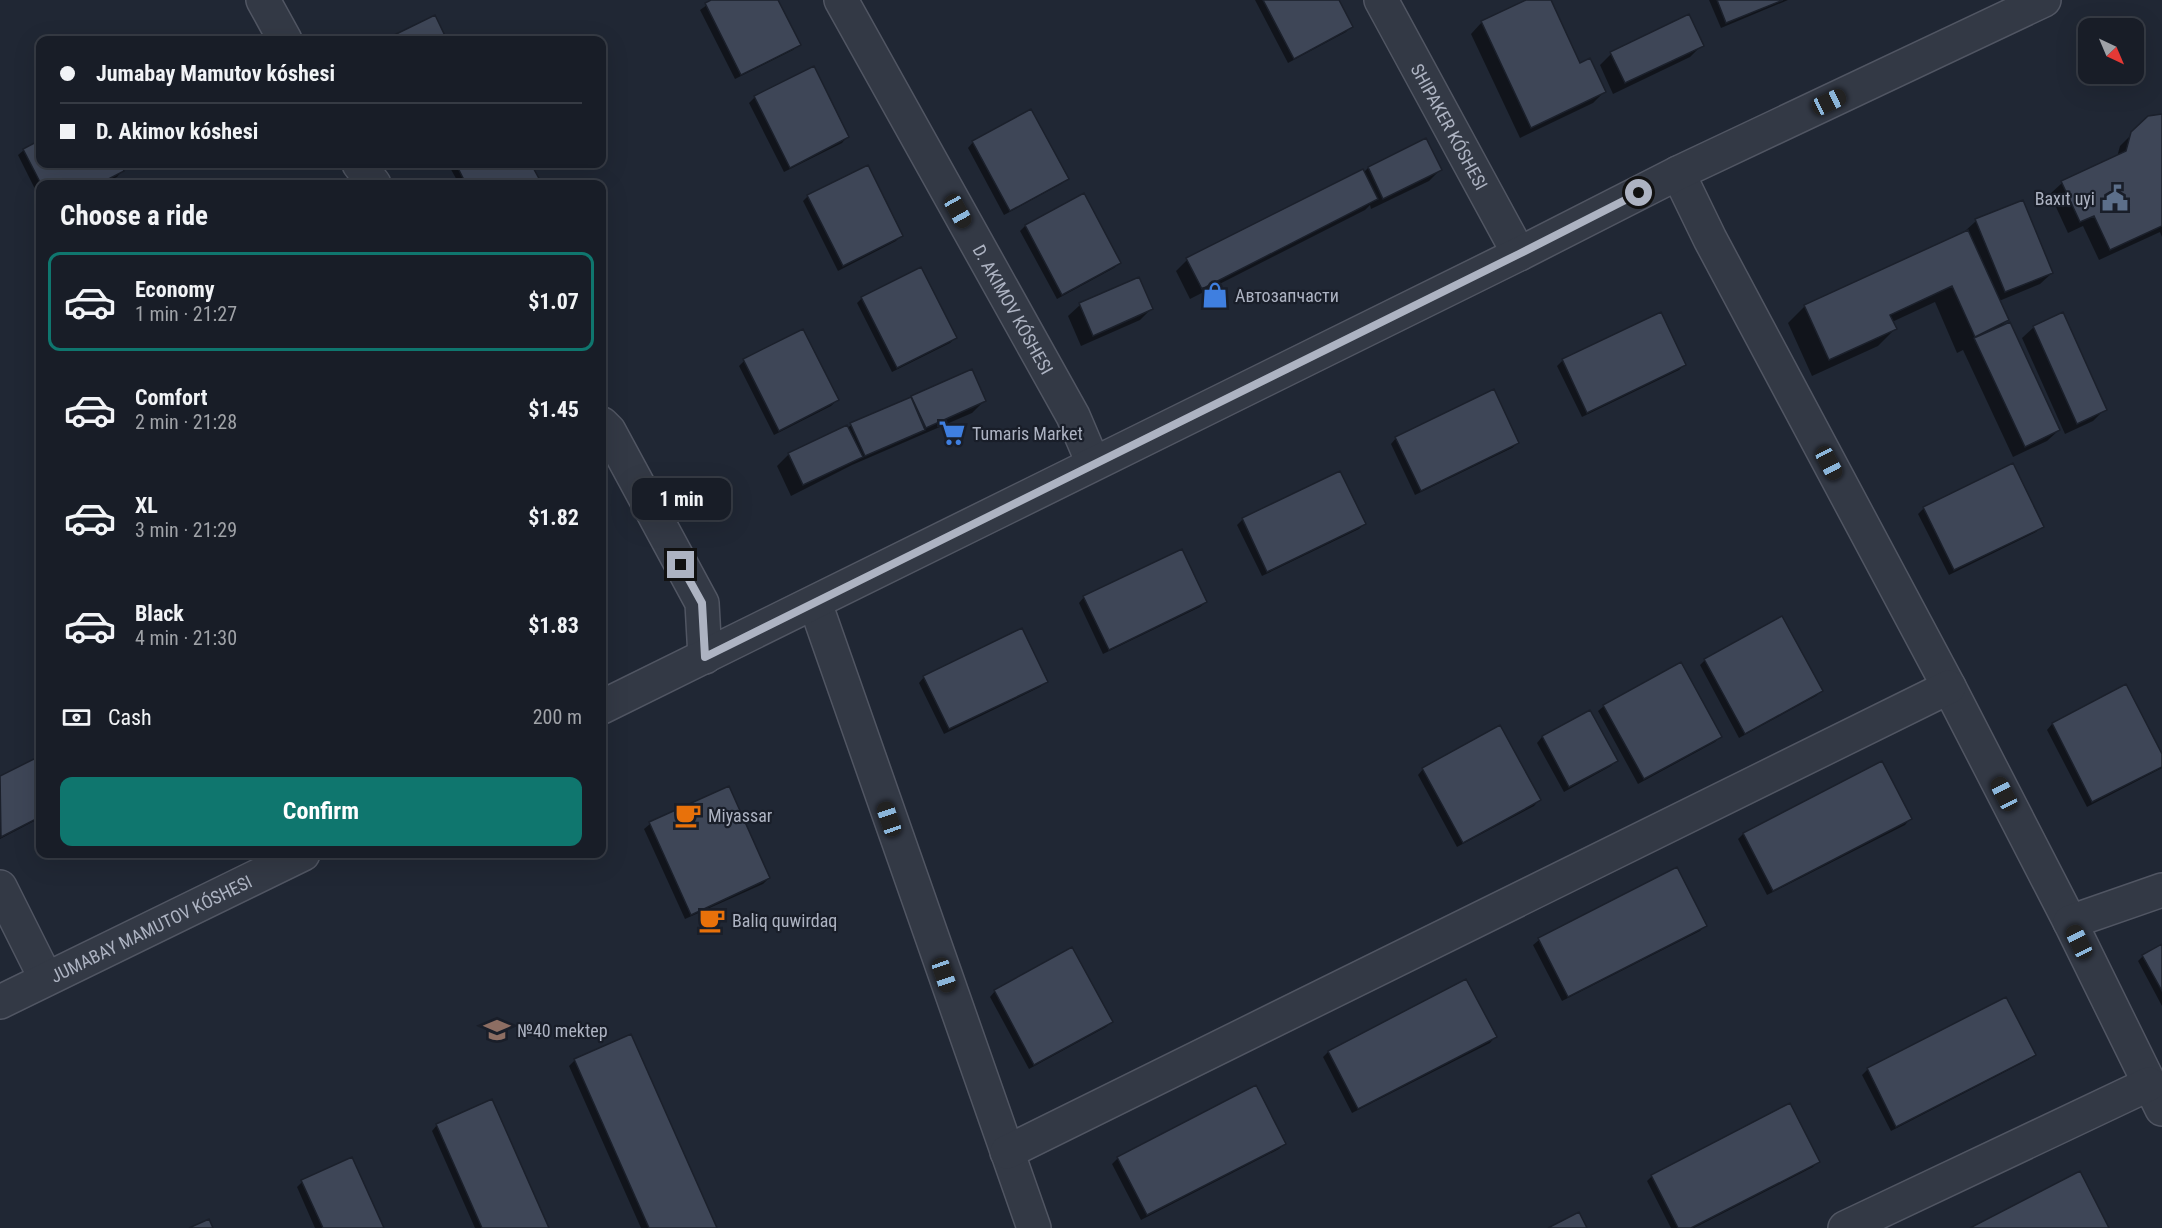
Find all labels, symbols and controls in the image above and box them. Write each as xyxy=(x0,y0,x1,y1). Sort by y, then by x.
north arrow xyxy=(2078,18,2144,84)
map controls xyxy=(2078,18,2144,84)
street label: SHIPAKER KÓSHESI xyxy=(1407,60,1492,193)
text: Jumabay Mamutov kóshesi xyxy=(96,61,335,86)
car xyxy=(1809,86,1849,118)
text: D. Akimov kóshesi xyxy=(96,119,258,144)
route start xyxy=(1625,179,1652,206)
public building icon: Baxıt uyi xyxy=(2100,183,2130,213)
place label: Baxıt uyi xyxy=(2035,188,2095,209)
car xyxy=(941,191,975,231)
text: Choose a ride xyxy=(60,200,208,232)
street label: D. AKIMOV KÓSHESI xyxy=(969,241,1058,378)
icon: car xyxy=(63,275,117,329)
text: Economy xyxy=(135,277,215,302)
shop icon: Автозапчасти xyxy=(1200,280,1230,310)
place label: Автозапчасти xyxy=(1235,285,1339,306)
text: $1.07 xyxy=(528,289,579,314)
text: 1 min · 21:27 xyxy=(135,302,237,326)
icon: car xyxy=(63,383,117,437)
text: Comfort xyxy=(135,385,208,410)
text: $1.45 xyxy=(528,397,579,422)
text: 2 min · 21:28 xyxy=(135,410,237,434)
supermarket icon: Tumaris Market xyxy=(937,418,967,448)
place label: Tumaris Market xyxy=(972,423,1083,444)
car xyxy=(1813,443,1845,483)
callout: 1 min xyxy=(632,478,730,520)
text: 1 min xyxy=(659,487,704,511)
icon: car xyxy=(63,491,117,545)
text: XL xyxy=(135,493,158,518)
text: $1.82 xyxy=(528,505,579,530)
text: 3 min · 21:29 xyxy=(135,518,237,542)
route end xyxy=(667,551,694,578)
icon: car xyxy=(63,599,117,653)
text: Black xyxy=(135,601,184,626)
text: $1.83 xyxy=(528,613,579,638)
text: 4 min · 21:30 xyxy=(135,626,237,650)
icon: cash xyxy=(60,701,93,734)
text: Cash xyxy=(108,705,152,730)
text: 200 m xyxy=(533,705,582,729)
car xyxy=(1988,774,2020,814)
button: Confirm xyxy=(60,777,582,846)
car xyxy=(875,799,903,839)
cafe icon: Miyassar xyxy=(673,800,703,830)
place label: Miyassar xyxy=(708,805,773,826)
street label: JUMABAY MAMUTOV KÓSHESI xyxy=(47,870,255,986)
cafe icon: Baliq quwirdaq xyxy=(697,905,727,935)
place label: Baliq quwirdaq xyxy=(732,910,837,931)
car xyxy=(2063,922,2095,962)
car xyxy=(930,955,958,995)
school or university icon: №40 mektep xyxy=(482,1015,512,1045)
place label: №40 mektep xyxy=(517,1020,608,1041)

